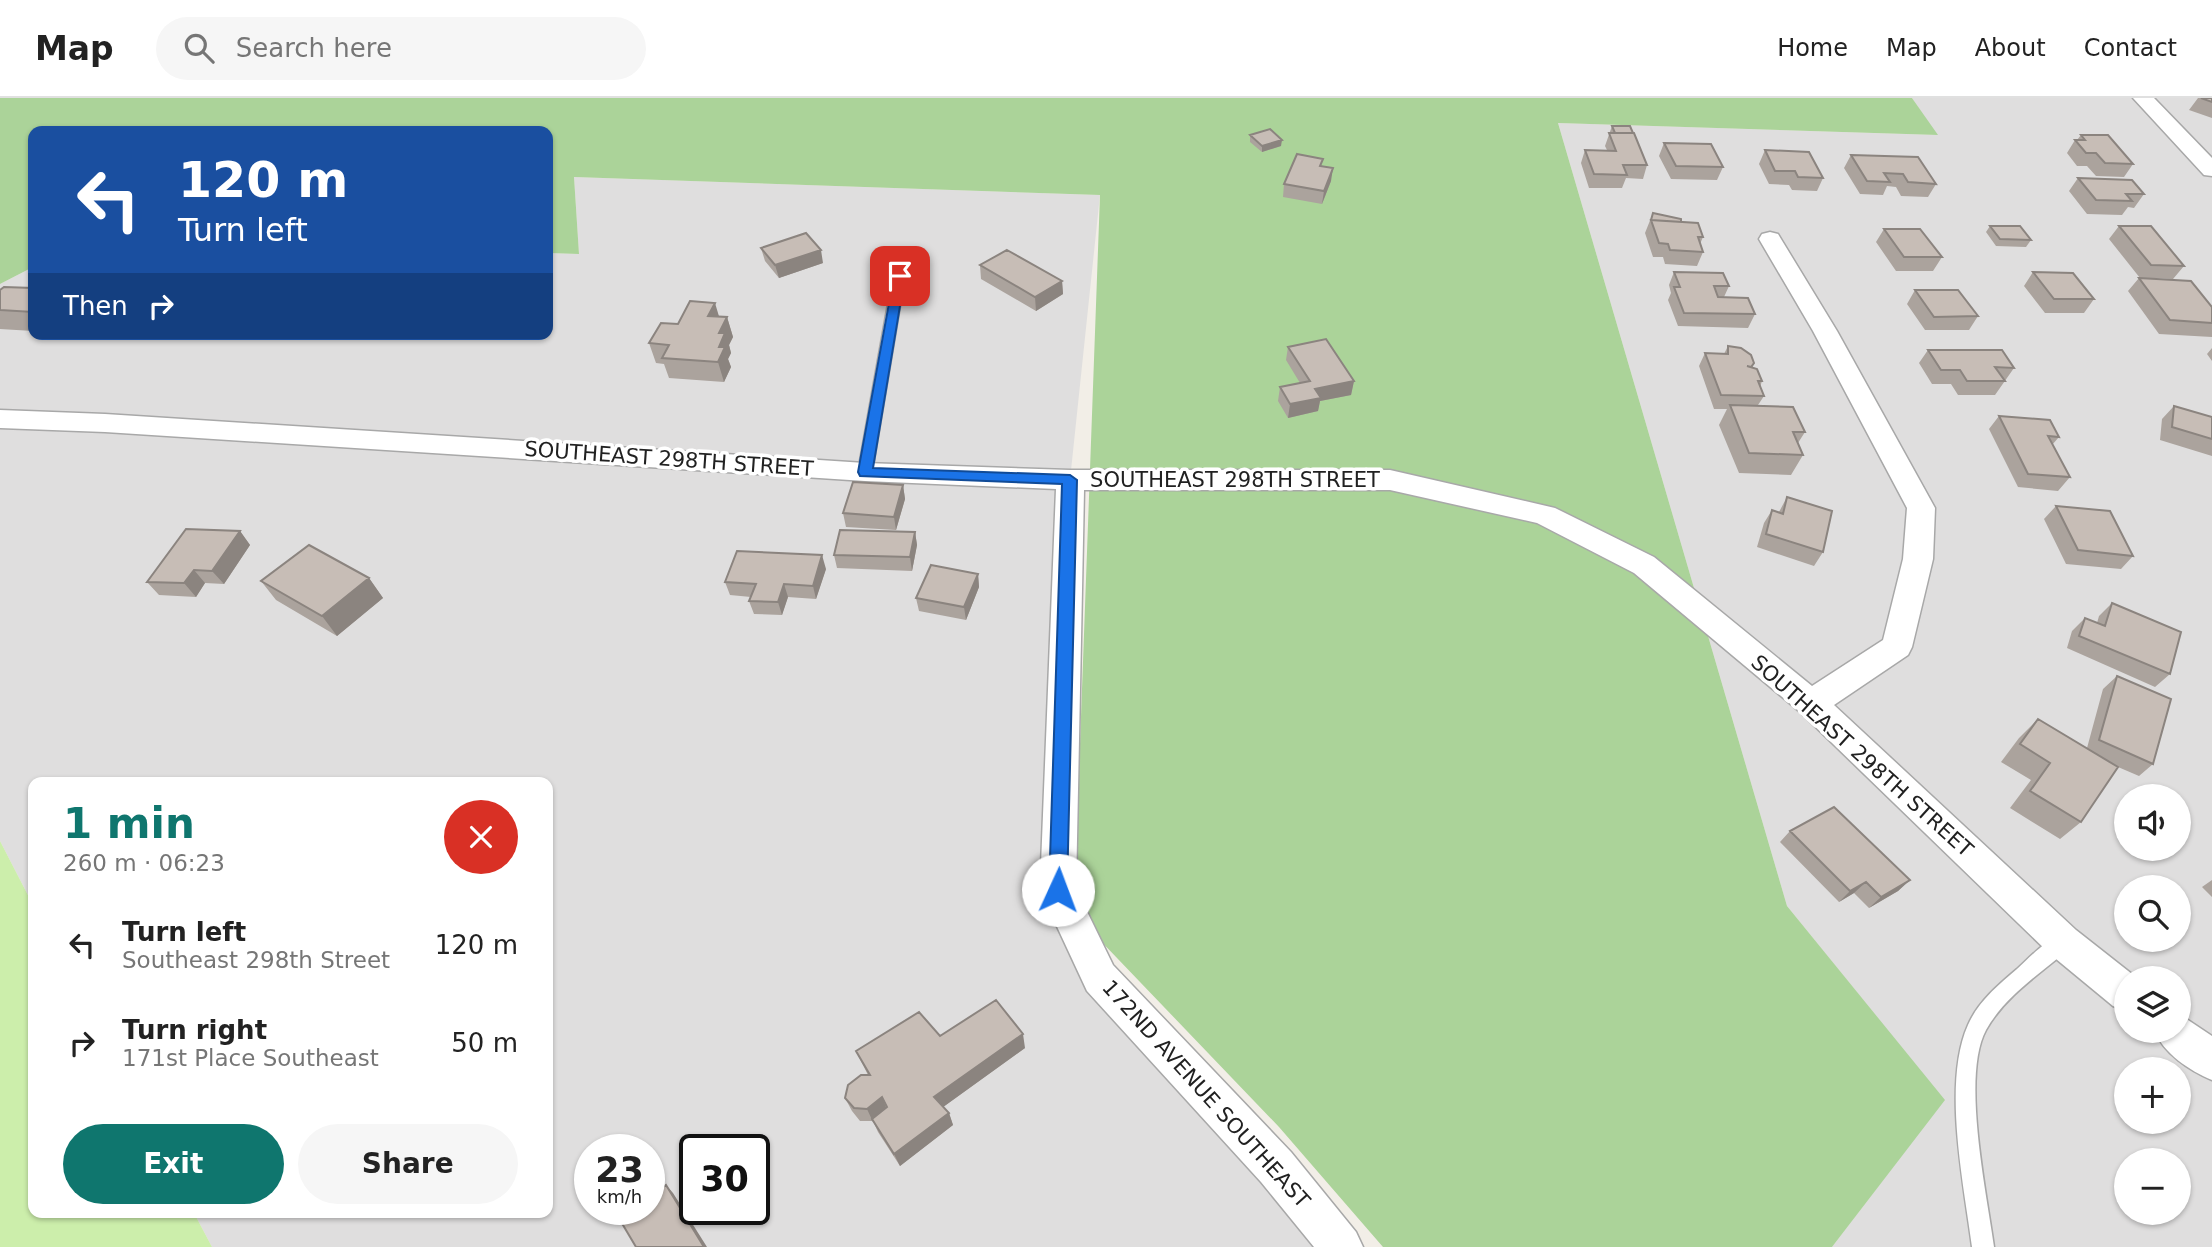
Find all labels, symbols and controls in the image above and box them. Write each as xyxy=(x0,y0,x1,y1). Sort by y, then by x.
search box xyxy=(156,17,646,80)
text: Map xyxy=(35,29,114,68)
icon: search xyxy=(180,29,218,67)
text: Search here xyxy=(236,33,392,63)
text: Home xyxy=(1777,34,1848,62)
text: Map xyxy=(1886,34,1937,62)
text: About xyxy=(1975,34,2046,62)
text: Contact xyxy=(2084,34,2177,62)
text: 120 m xyxy=(178,152,348,209)
icon: left xyxy=(63,154,154,245)
text: Turn left xyxy=(178,211,308,249)
pin xyxy=(870,246,930,306)
icon: arrive xyxy=(881,257,919,295)
icon: right xyxy=(142,287,180,325)
text: Then xyxy=(63,291,128,321)
street label: SOUTHEAST 298TH STREET xyxy=(524,437,815,481)
street label: SOUTHEAST 298TH STREET xyxy=(1090,468,1380,492)
street label: SOUTHEAST 298TH STREET xyxy=(1746,650,1978,862)
map controls xyxy=(2114,784,2191,1225)
button: sound xyxy=(2114,784,2191,861)
text: 1 min xyxy=(63,799,195,848)
button: close xyxy=(444,800,518,874)
text: 260 m · 06:23 xyxy=(63,850,225,876)
position arrow xyxy=(1021,853,1095,927)
button: search xyxy=(2114,875,2191,952)
text: Turn left xyxy=(122,917,246,947)
icon: left xyxy=(63,926,101,964)
text: 120 m xyxy=(435,930,518,960)
text: Southeast 298th Street xyxy=(122,947,390,973)
button: layers xyxy=(2114,966,2191,1043)
street label: 172ND AVENUE SOUTHEAST xyxy=(1097,975,1315,1213)
text: Turn right xyxy=(122,1015,267,1045)
icon: right xyxy=(63,1024,101,1062)
text: 50 m xyxy=(451,1028,518,1058)
text: 171st Place Southeast xyxy=(122,1045,379,1071)
button: + xyxy=(2114,1057,2191,1134)
button: Exit xyxy=(63,1124,284,1204)
button: Share xyxy=(298,1124,518,1204)
speed limit sign: 30 xyxy=(679,1134,770,1225)
button: − xyxy=(2114,1148,2191,1225)
text: 23 xyxy=(595,1150,644,1190)
text: km/h xyxy=(597,1186,642,1207)

